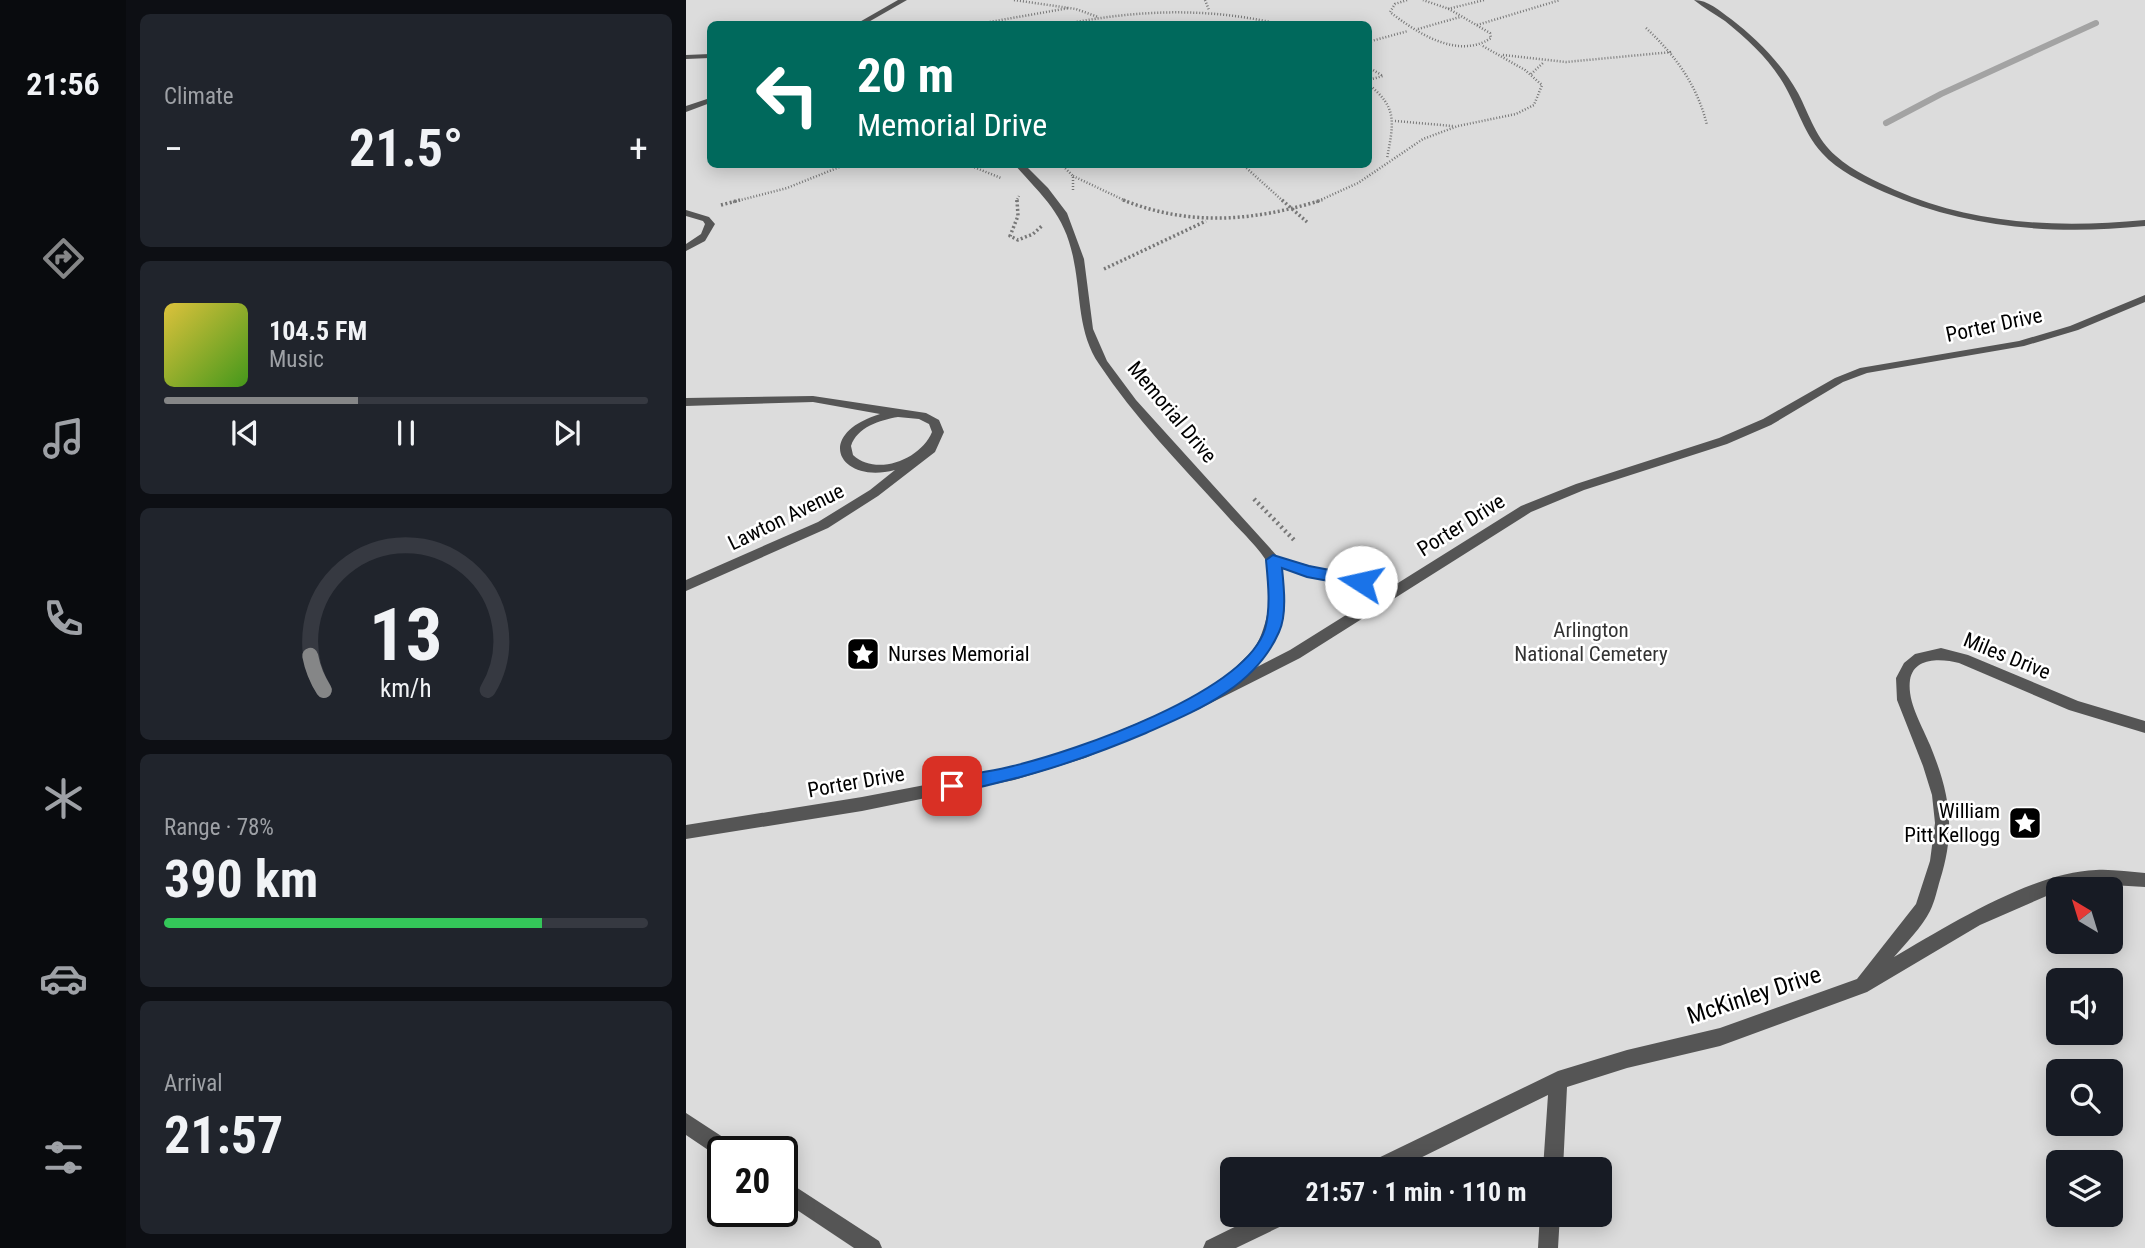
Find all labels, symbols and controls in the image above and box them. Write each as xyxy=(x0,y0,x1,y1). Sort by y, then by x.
text: 20 m xyxy=(857,47,954,104)
icon: left xyxy=(742,49,833,140)
text: 21:56 xyxy=(26,65,100,103)
text: Climate xyxy=(164,83,234,110)
text: Memorial Drive xyxy=(857,106,1047,144)
text: 21.5° xyxy=(349,118,463,179)
text: − xyxy=(164,127,183,171)
text: + xyxy=(629,127,648,171)
icon: directions xyxy=(39,234,88,283)
street label: Porter Drive xyxy=(1944,303,2045,347)
text: 104.5 FM xyxy=(269,316,367,346)
text: Music xyxy=(269,346,324,373)
street label: Memorial Drive xyxy=(1123,356,1221,468)
icon: music xyxy=(39,414,88,463)
icon: previous xyxy=(226,414,264,452)
icon: pause xyxy=(387,414,425,452)
icon: next xyxy=(548,414,586,452)
street label: Lawton Avenue xyxy=(724,479,848,555)
street label: Porter Drive xyxy=(1413,489,1509,561)
position arrow xyxy=(1324,545,1398,619)
text: 13 xyxy=(369,592,443,678)
icon: phone xyxy=(39,594,88,643)
park label: Arlington National Cemetery xyxy=(1514,618,1668,666)
street label: Miles Drive xyxy=(1960,628,2054,684)
place icon: Nurses Memorial xyxy=(844,635,882,673)
place label: Nurses Memorial xyxy=(888,642,1030,666)
text: km/h xyxy=(380,674,432,703)
pin xyxy=(922,756,982,816)
street label: Porter Drive xyxy=(806,762,907,802)
icon: arrive xyxy=(933,767,971,805)
icon: climate xyxy=(39,774,88,823)
place label: William Pitt Kellogg xyxy=(1904,799,2000,847)
place icon: William Pitt Kellogg xyxy=(2006,804,2044,842)
text: Range · 78% xyxy=(164,814,274,841)
text: 390 km xyxy=(164,849,318,910)
north arrow xyxy=(2046,877,2123,954)
map controls xyxy=(2046,877,2123,1227)
icon: car xyxy=(39,954,88,1003)
street label: McKinley Drive xyxy=(1683,960,1825,1030)
button: sound xyxy=(2046,968,2123,1045)
button: search xyxy=(2046,1059,2123,1136)
text: Arrival xyxy=(164,1070,223,1097)
text: 21:57 xyxy=(164,1105,283,1166)
icon: filters xyxy=(39,1133,88,1182)
speed limit sign: 20 xyxy=(707,1136,798,1227)
button: layers xyxy=(2046,1150,2123,1227)
text: 21:57 · 1 min · 110 m xyxy=(1306,1177,1526,1207)

